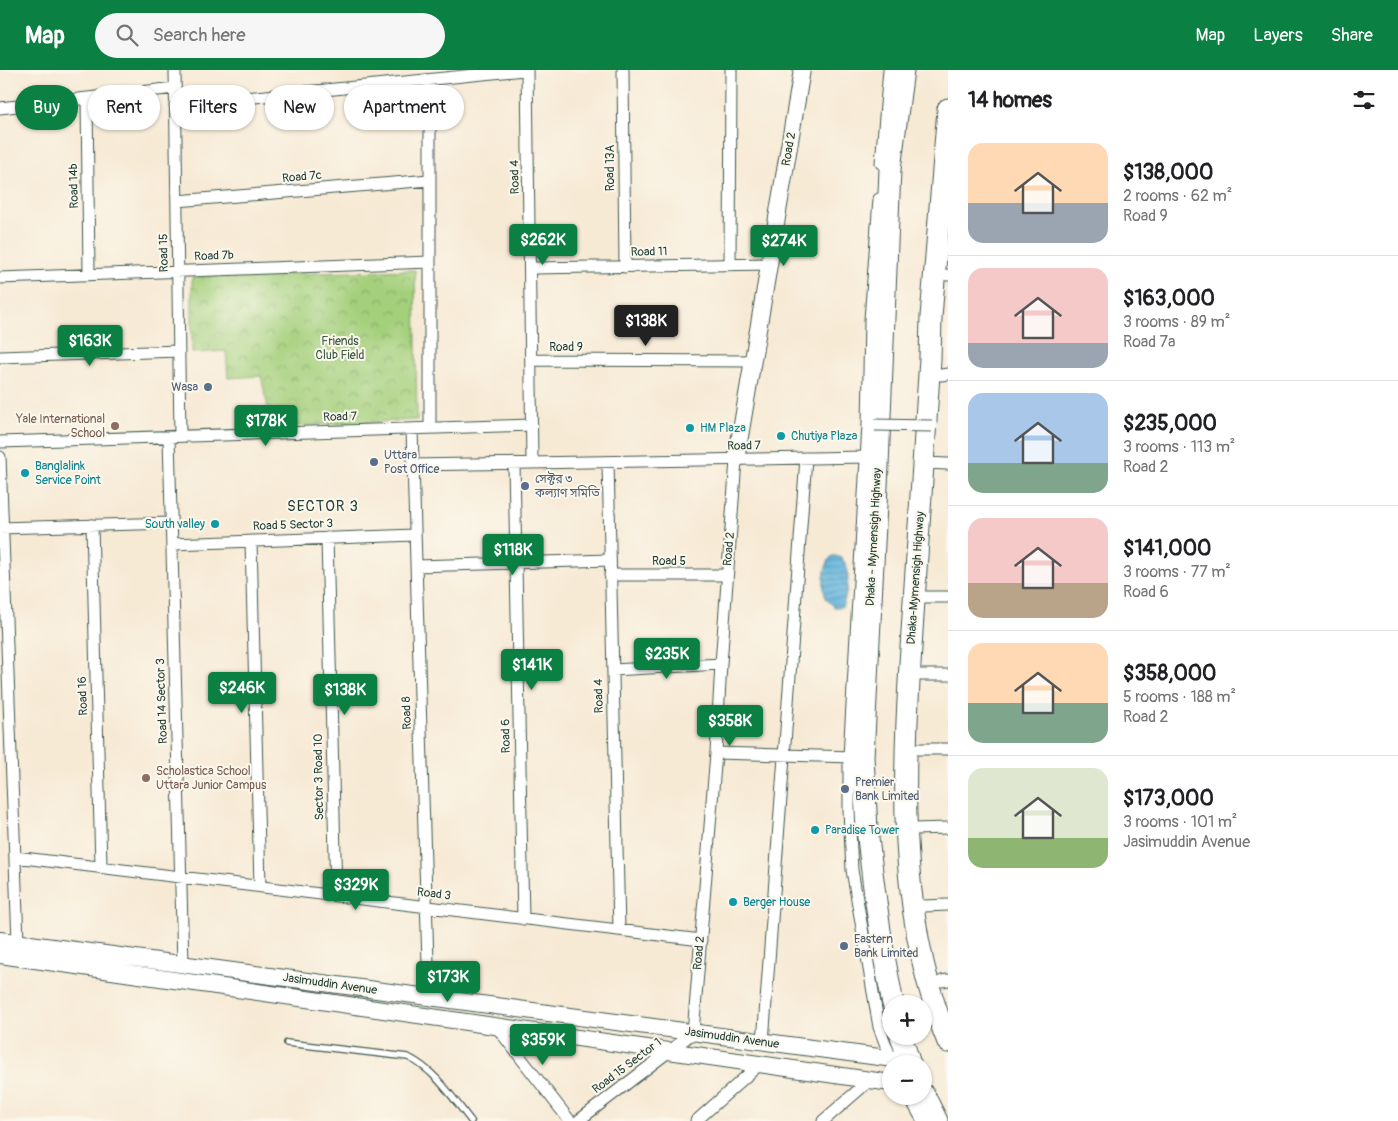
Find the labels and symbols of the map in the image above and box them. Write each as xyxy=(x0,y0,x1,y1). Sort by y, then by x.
street label: Road 2 xyxy=(779,131,799,167)
street label: Road 13A xyxy=(603,144,618,191)
street label: Road 4 xyxy=(507,160,523,194)
street label: Road 14b xyxy=(66,163,82,209)
street label: Road 7c xyxy=(281,168,323,186)
pin: $262K xyxy=(508,224,578,266)
pin: $274K xyxy=(749,224,819,267)
street label: Road 15 xyxy=(156,234,172,272)
street label: Road 11 xyxy=(630,244,668,260)
street label: Road 7b xyxy=(194,248,234,264)
pin: $138K xyxy=(611,304,681,347)
pin: $163K xyxy=(55,324,125,367)
park label: Friends Club Field xyxy=(316,334,365,363)
street label: Road 9 xyxy=(549,340,583,355)
place label: Wasa xyxy=(171,380,198,395)
marker: Wasa xyxy=(202,381,214,393)
pin: $178K xyxy=(231,404,301,447)
street label: Road 7 xyxy=(323,409,358,425)
place label: Yale International School xyxy=(15,412,105,441)
marker: Yale International School xyxy=(109,420,121,432)
place label: HM Plaza xyxy=(700,421,746,436)
marker: HM Plaza xyxy=(684,422,696,434)
place label: Chutiya Plaza xyxy=(791,429,858,444)
marker: Chutiya Plaza xyxy=(775,430,787,442)
street label: Road 7 xyxy=(727,438,762,454)
place label: Uttara Post Office xyxy=(384,448,440,477)
marker: Uttara Post Office xyxy=(368,456,380,468)
place label: Banglalink Service Point xyxy=(35,459,101,488)
marker: Banglalink Service Point xyxy=(19,467,31,479)
street label: Dhaka - Mymensigh Highway xyxy=(863,467,885,607)
place label: সেক্টর ৩ কল্যাণ সমিতি xyxy=(534,471,600,501)
marker: সেক্টর ৩ কল্যাণ সমিতি xyxy=(519,480,531,492)
district label: SECTOR 3 xyxy=(287,497,359,516)
street label: Dhaka-Mymensigh Highway xyxy=(904,511,928,645)
street label: Road 5 Sector 3 xyxy=(253,516,334,534)
place label: South valley xyxy=(145,517,205,532)
marker: South valley xyxy=(209,518,221,530)
street label: Road 2 xyxy=(720,531,738,567)
pin: $118K xyxy=(478,534,548,576)
street label: Road 5 xyxy=(652,554,686,569)
pin: $235K xyxy=(632,638,702,680)
pin: $141K xyxy=(497,648,567,691)
street label: Road 14 Sector 3 xyxy=(153,658,171,744)
pin: $246K xyxy=(207,672,277,714)
pin: $138K xyxy=(310,674,380,716)
street label: Road 16 xyxy=(75,676,91,716)
street label: Road 4 xyxy=(591,679,607,713)
street label: Road 8 xyxy=(399,696,415,730)
pin: $358K xyxy=(695,704,765,747)
street label: Road 6 xyxy=(498,719,514,753)
street label: Sector 3 Road 10 xyxy=(311,733,327,821)
place label: Scholastica School Uttara Junior Campus xyxy=(156,764,267,793)
marker: Scholastica School Uttara Junior Campus xyxy=(140,772,152,784)
place label: Premier Bank Limited xyxy=(855,775,920,804)
marker: Premier Bank Limited xyxy=(839,783,851,795)
place label: Paradise Tower xyxy=(825,823,900,838)
marker: Paradise Tower xyxy=(809,824,821,836)
pin: $329K xyxy=(321,868,391,911)
street label: Road 3 xyxy=(416,884,452,904)
place label: Berger House xyxy=(743,895,810,910)
marker: Berger House xyxy=(727,896,739,908)
place label: Eastern Bank Limited xyxy=(854,932,919,961)
street label: Road 2 xyxy=(690,935,708,971)
marker: Eastern Bank Limited xyxy=(838,940,850,952)
pin: $173K xyxy=(413,960,483,1003)
street label: Jasimuddin Avenue xyxy=(282,970,378,998)
pin: $359K xyxy=(508,1024,578,1066)
street label: Jasimuddin Avenue xyxy=(684,1024,780,1052)
street label: Road 15 Sector 1 xyxy=(589,1035,665,1097)

